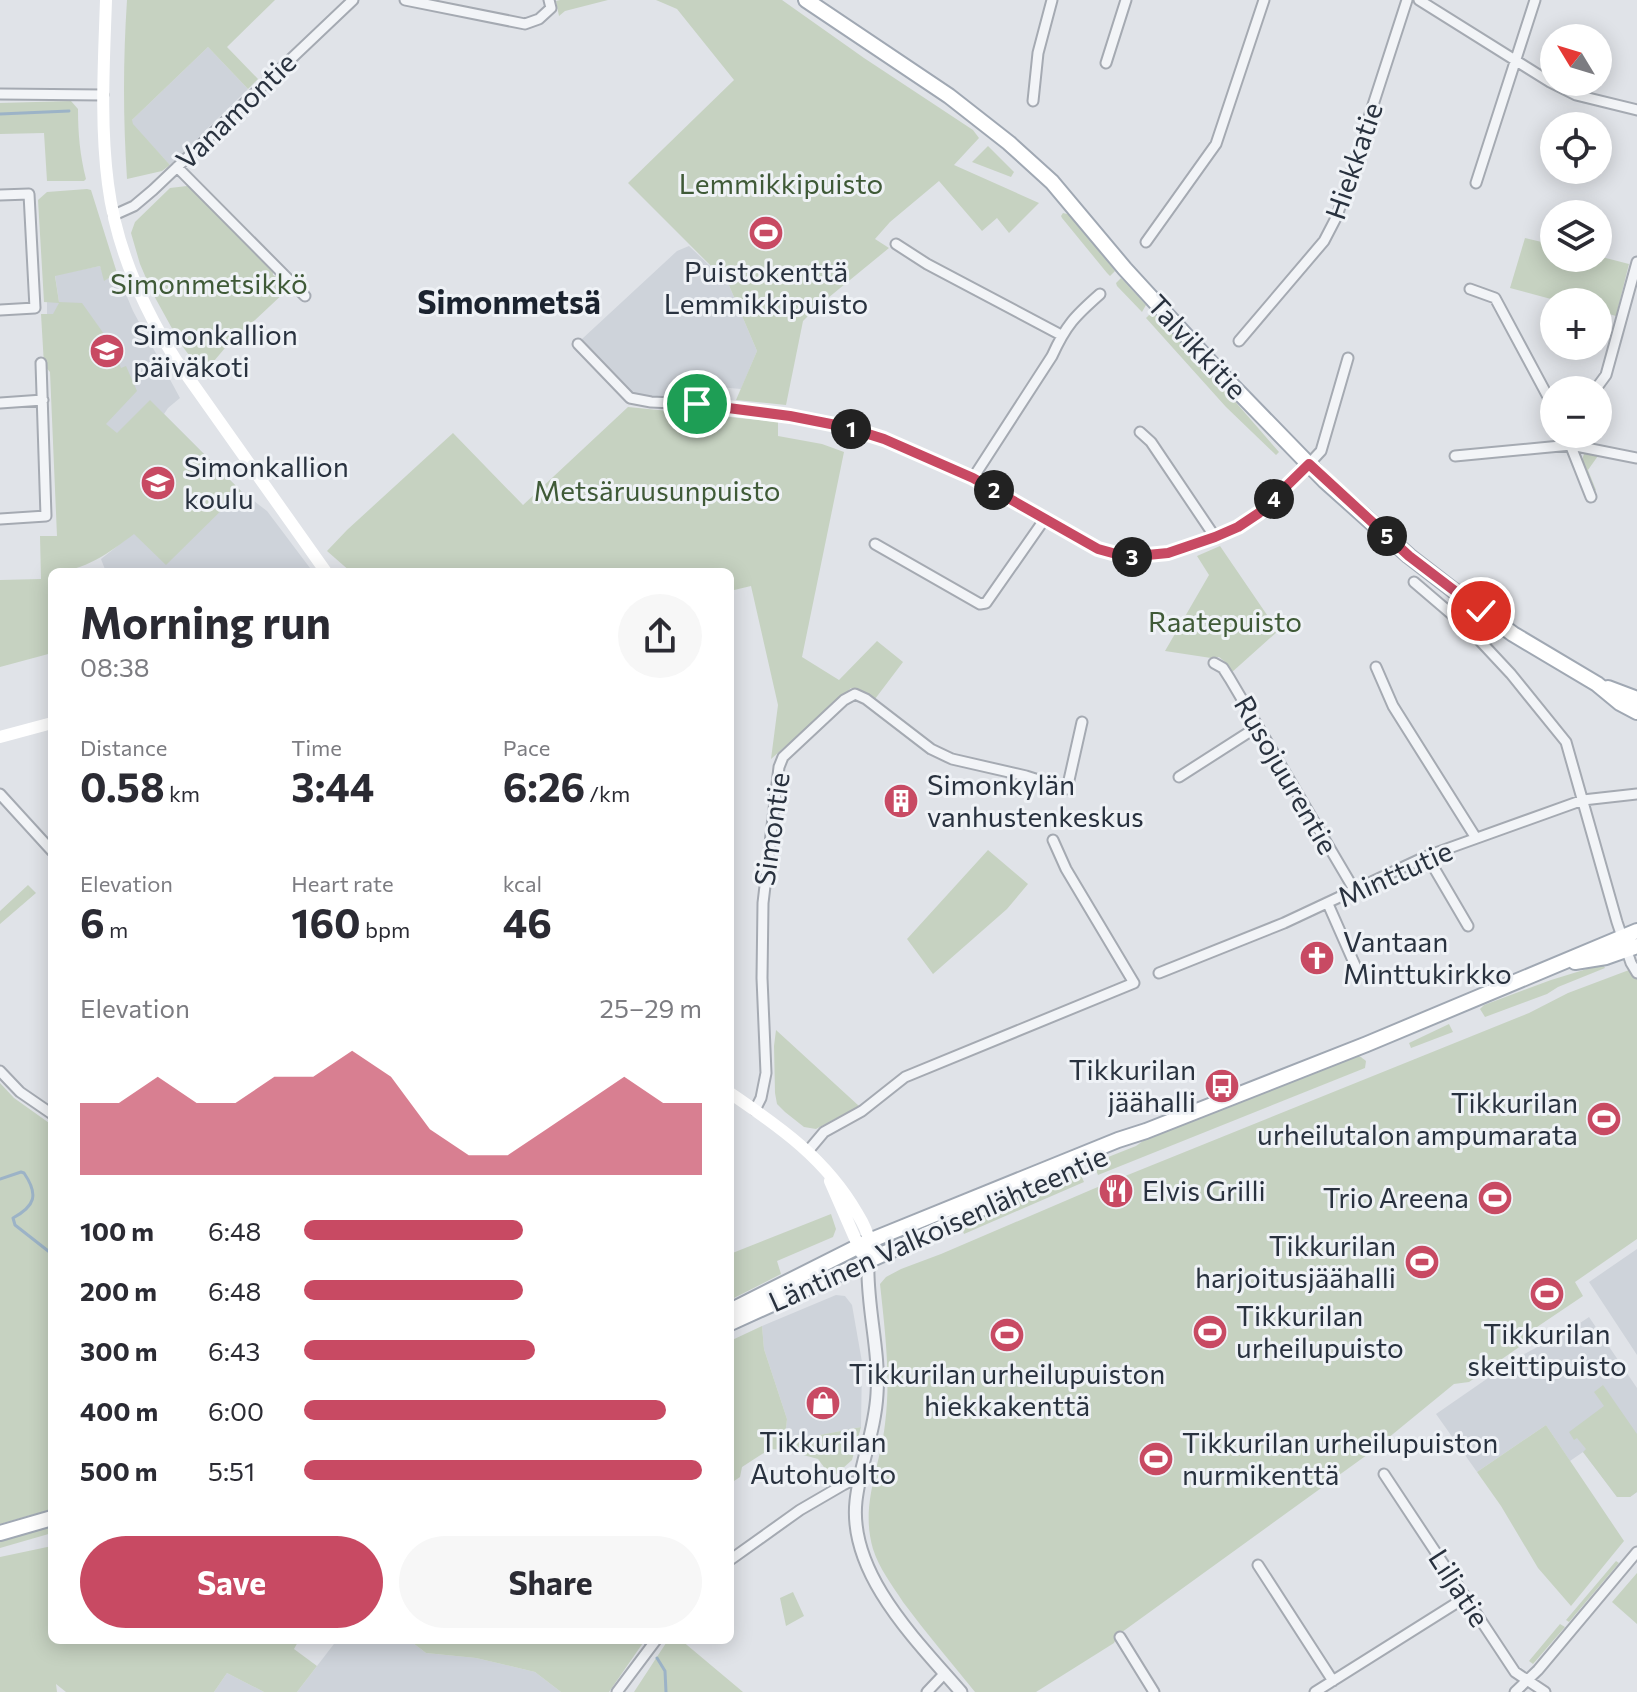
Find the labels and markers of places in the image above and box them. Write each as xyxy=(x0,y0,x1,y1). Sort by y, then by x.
sports icon: Puistokenttä Lemmikkipuisto xyxy=(747,214,785,252)
place label: Puistokenttä Lemmikkipuisto xyxy=(664,254,868,320)
place label: Simonkallion päiväkoti xyxy=(133,317,298,383)
school or university icon: Simonkallion päiväkoti xyxy=(88,332,126,370)
pin xyxy=(663,370,731,438)
pin: 1 xyxy=(831,409,871,449)
place label: Simonkallion koulu xyxy=(184,449,349,515)
school or university icon: Simonkallion koulu xyxy=(139,464,177,502)
pin: 2 xyxy=(974,470,1014,510)
pin: 4 xyxy=(1254,479,1294,519)
pin: 5 xyxy=(1367,516,1407,556)
pin: 3 xyxy=(1112,537,1152,577)
pin xyxy=(1447,577,1515,645)
place label: Simonkylän vanhustenkeskus xyxy=(927,767,1144,833)
building icon: Simonkylän vanhustenkeskus xyxy=(882,782,920,820)
place label: Vantaan Minttukirkko xyxy=(1343,924,1512,990)
church icon: Vantaan Minttukirkko xyxy=(1298,939,1336,977)
place label: Tikkurilan jäähalli xyxy=(1069,1052,1196,1118)
bus stop icon: Tikkurilan jäähalli xyxy=(1203,1067,1241,1105)
place label: Tikkurilan urheilutalon ampumarata xyxy=(1257,1085,1578,1151)
sports icon: Tikkurilan urheilutalon ampumarata xyxy=(1585,1100,1623,1138)
restaurant icon: Elvis Grilli xyxy=(1097,1172,1135,1210)
place label: Elvis Grilli xyxy=(1142,1173,1266,1207)
sports icon: Trio Areena xyxy=(1476,1179,1514,1217)
place label: Trio Areena xyxy=(1323,1180,1469,1214)
place label: Tikkurilan harjoitusjäähalli xyxy=(1195,1228,1396,1294)
sports icon: Tikkurilan harjoitusjäähalli xyxy=(1403,1243,1441,1281)
sports icon: Tikkurilan skeittipuisto xyxy=(1528,1275,1566,1313)
place label: Tikkurilan urheilupuisto xyxy=(1236,1298,1404,1364)
sports icon: Tikkurilan urheilupuisto xyxy=(1191,1313,1229,1351)
sports icon: Tikkurilan urheilupuiston hiekkakenttä xyxy=(988,1316,1026,1354)
place label: Tikkurilan skeittipuisto xyxy=(1467,1316,1627,1382)
place label: Tikkurilan urheilupuiston hiekkakenttä xyxy=(849,1356,1165,1422)
shop icon: Tikkurilan Autohuolto xyxy=(804,1384,842,1422)
place label: Tikkurilan Autohuolto xyxy=(750,1424,896,1490)
place label: Tikkurilan urheilupuiston nurmikenttä xyxy=(1182,1425,1498,1491)
sports icon: Tikkurilan urheilupuiston nurmikenttä xyxy=(1137,1440,1175,1478)

